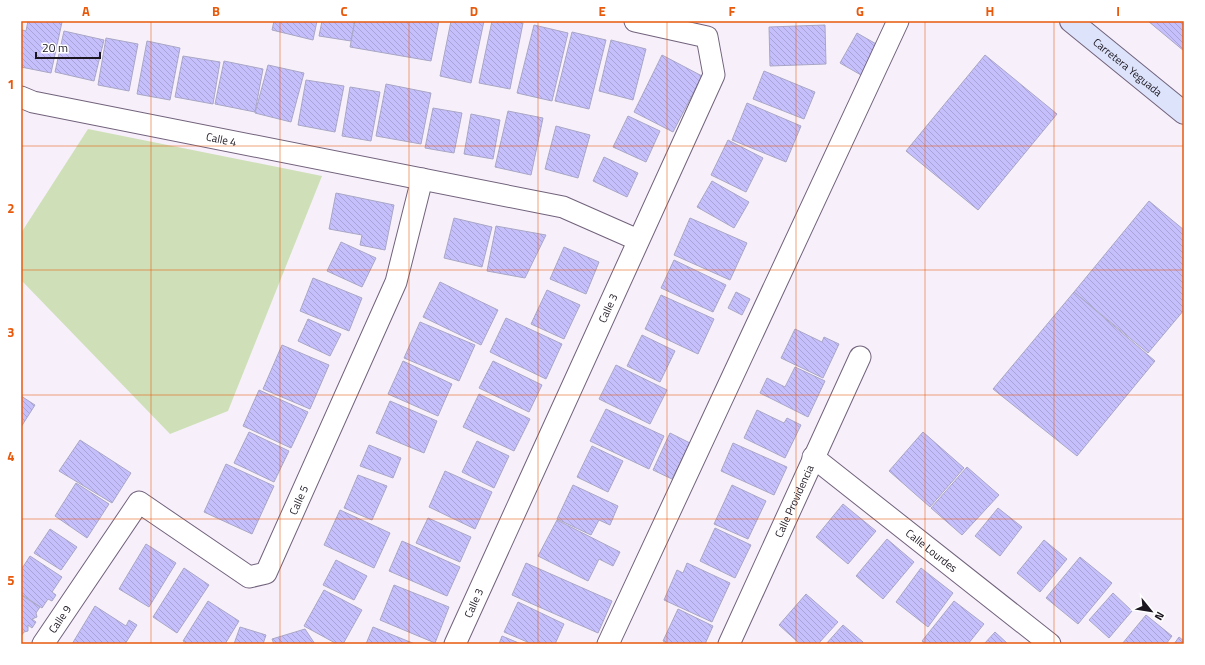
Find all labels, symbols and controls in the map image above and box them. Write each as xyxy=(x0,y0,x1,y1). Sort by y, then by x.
text: A xyxy=(82,1,90,21)
text: B xyxy=(212,1,220,21)
text: C xyxy=(340,1,348,21)
text: D xyxy=(470,1,478,21)
text: E xyxy=(598,1,606,21)
text: F xyxy=(729,1,736,21)
text: G xyxy=(856,1,864,21)
text: H xyxy=(986,1,994,21)
text: I xyxy=(1116,1,1120,21)
scale bar xyxy=(36,34,100,60)
street label: Carretera Yeguada xyxy=(1090,34,1166,100)
text: 20 m xyxy=(42,38,68,57)
text: 1 xyxy=(7,74,15,94)
street label: Calle 4 xyxy=(205,128,238,150)
text: 2 xyxy=(7,198,15,218)
street label: Calle 3 xyxy=(594,291,622,325)
text: 3 xyxy=(7,322,15,342)
text: 4 xyxy=(7,446,15,466)
street label: Calle Providencia xyxy=(771,462,818,540)
street label: Calle 5 xyxy=(285,483,312,517)
street label: Calle Lourdes xyxy=(902,525,961,576)
text: 5 xyxy=(7,570,15,590)
street label: Calle 3 xyxy=(460,586,487,620)
north arrow xyxy=(1131,591,1171,631)
street label: Calle 9 xyxy=(45,602,75,636)
text: N xyxy=(1151,609,1168,623)

